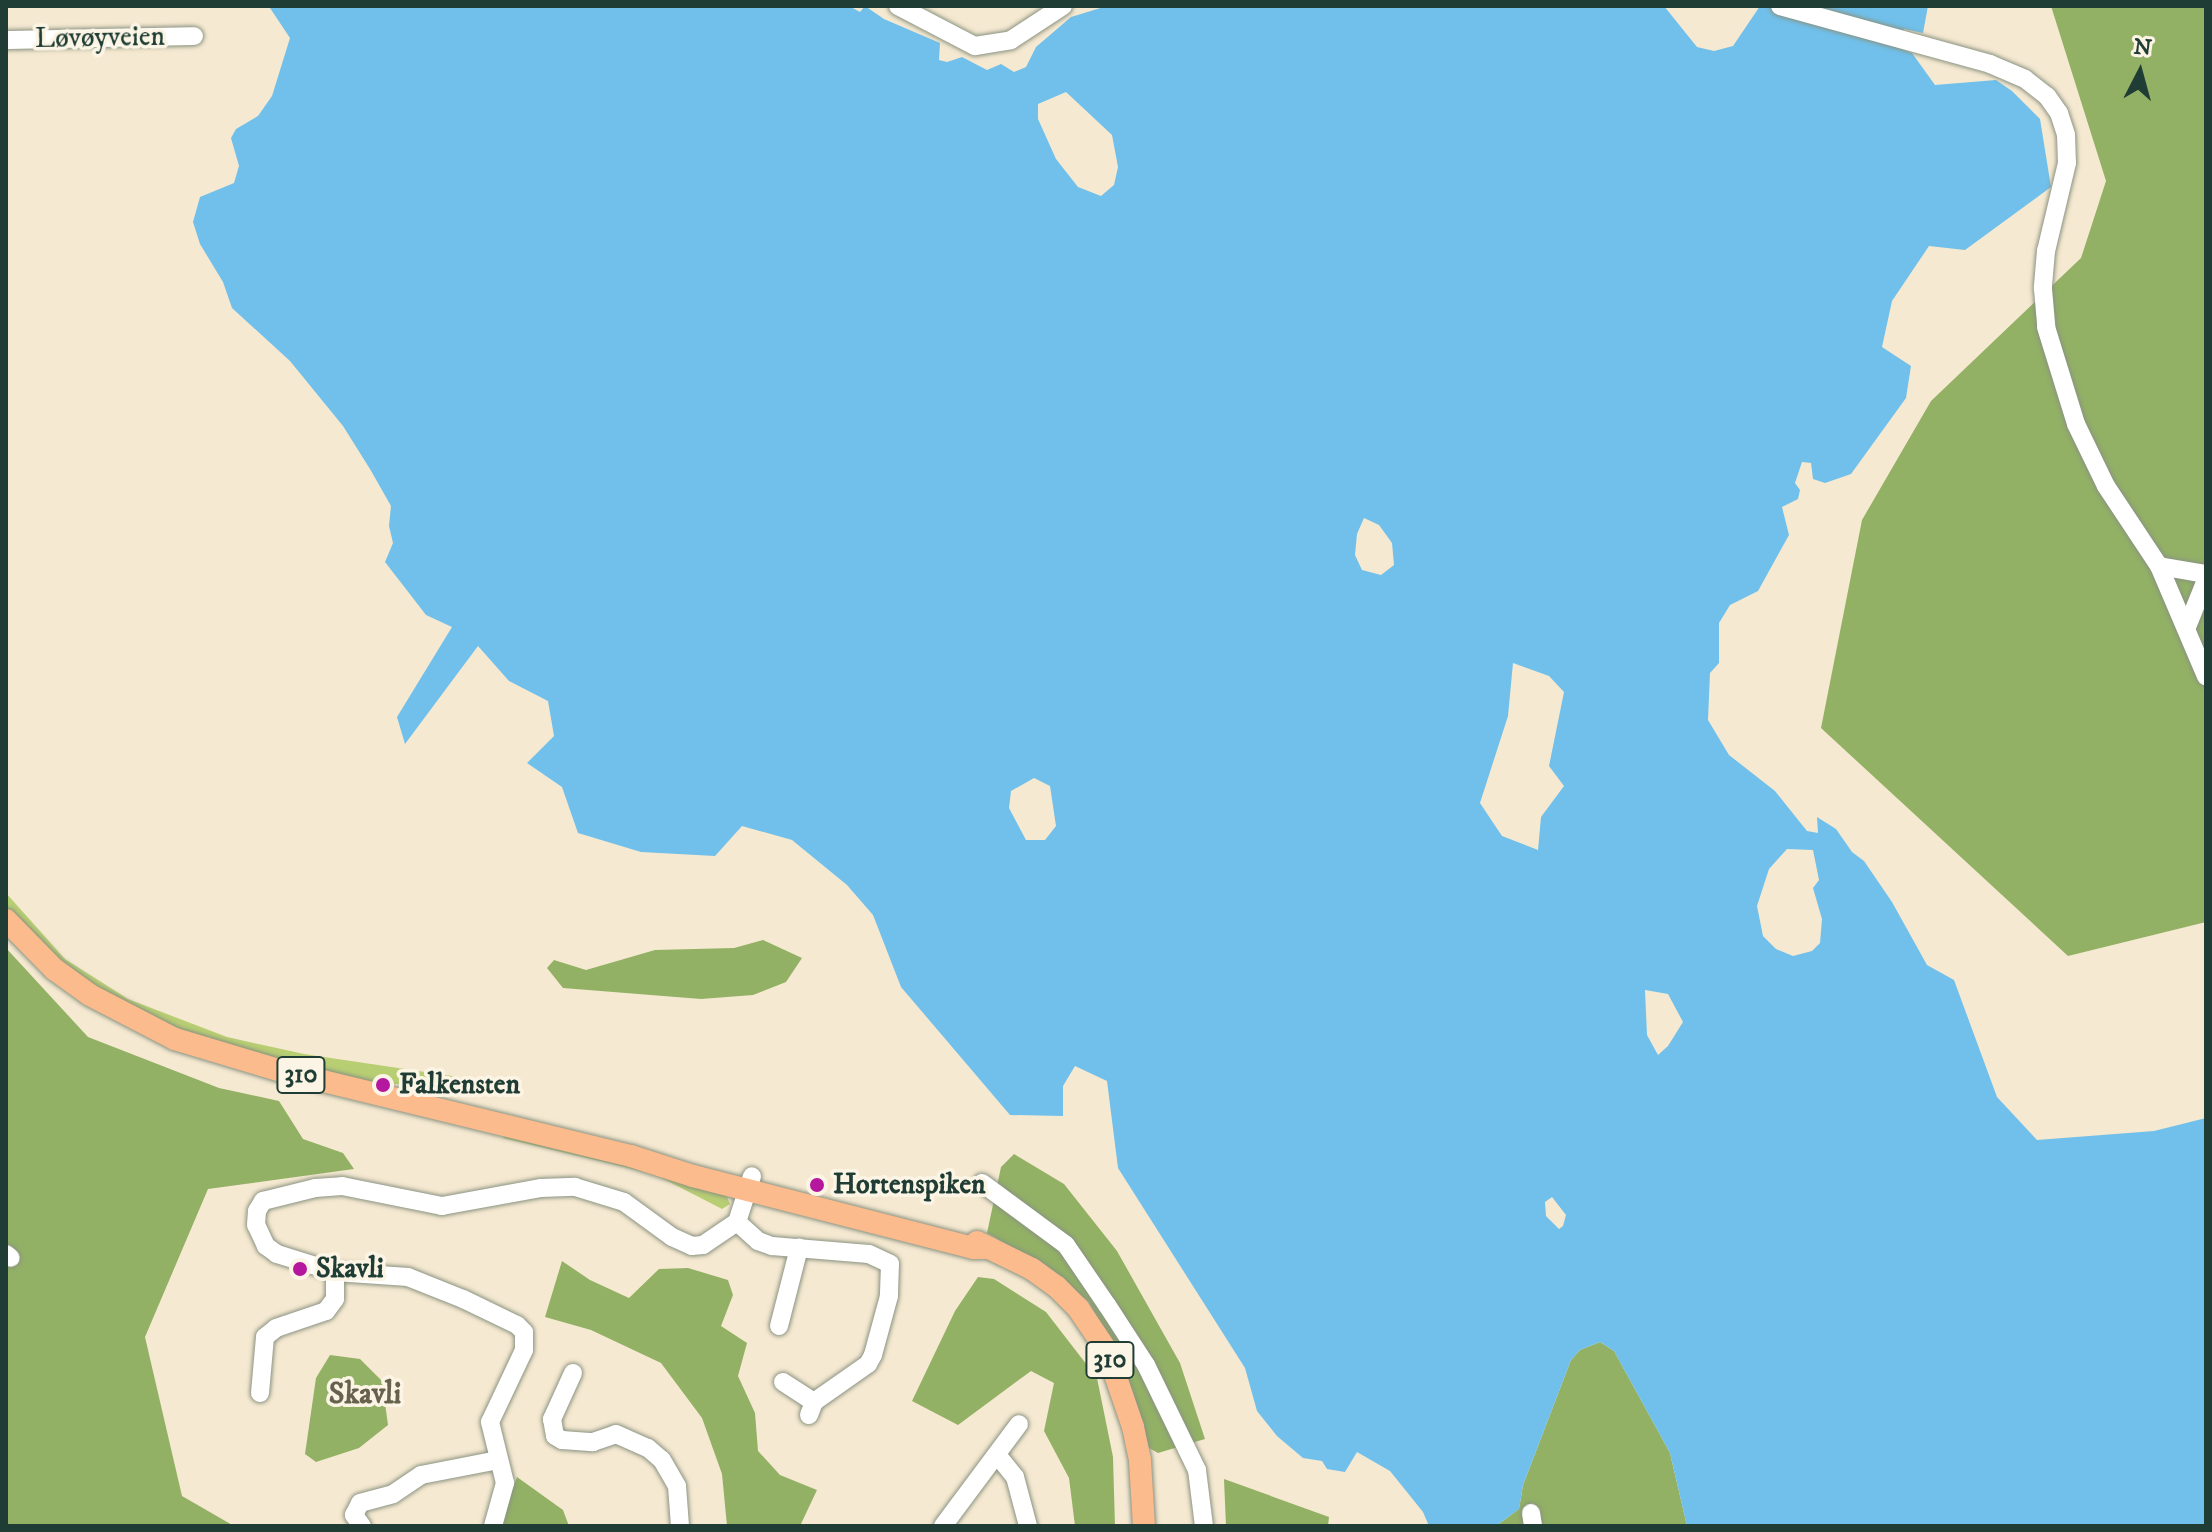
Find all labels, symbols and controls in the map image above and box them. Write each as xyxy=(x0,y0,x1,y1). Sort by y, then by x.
street label: Løvøyveien xyxy=(35,20,165,56)
north arrow xyxy=(2100,32,2180,112)
text: N xyxy=(2132,33,2153,62)
road number: 310 xyxy=(275,1053,327,1097)
place label: Falkensten xyxy=(399,1068,520,1102)
marker: Falkensten xyxy=(374,1076,392,1094)
place label: Hortenspiken xyxy=(833,1168,986,1202)
marker: Hortenspiken xyxy=(808,1176,826,1194)
place label: Skavli xyxy=(316,1252,384,1286)
marker: Skavli xyxy=(291,1260,309,1278)
road number: 310 xyxy=(1084,1338,1136,1382)
district label: Skavli xyxy=(329,1377,401,1413)

